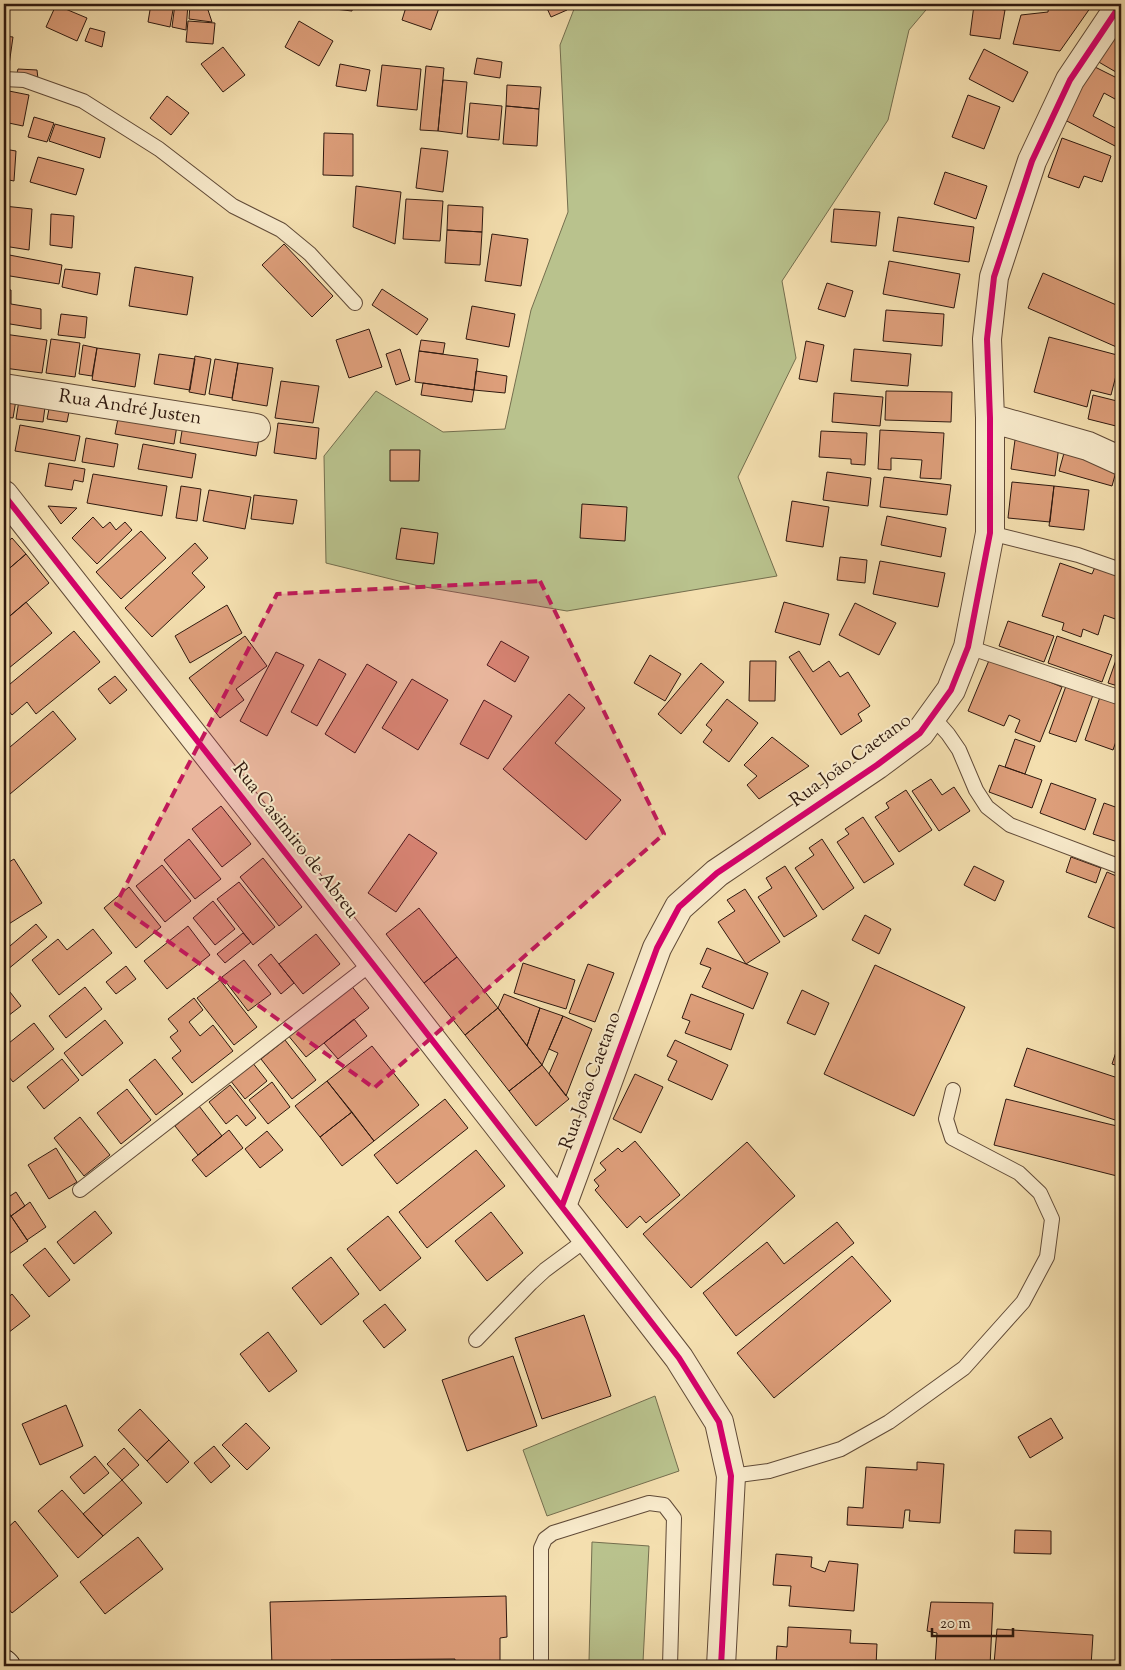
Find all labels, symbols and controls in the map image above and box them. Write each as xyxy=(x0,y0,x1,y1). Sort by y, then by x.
street label: Rua André Justen xyxy=(57,383,203,433)
street label: Rua João Caetano xyxy=(785,708,917,814)
street label: Rua Casimiro de Abreu xyxy=(225,757,365,925)
street label: Rua João Caetano xyxy=(554,1008,628,1154)
scale bar xyxy=(932,1605,1014,1637)
text: 20 m xyxy=(940,1614,971,1635)

